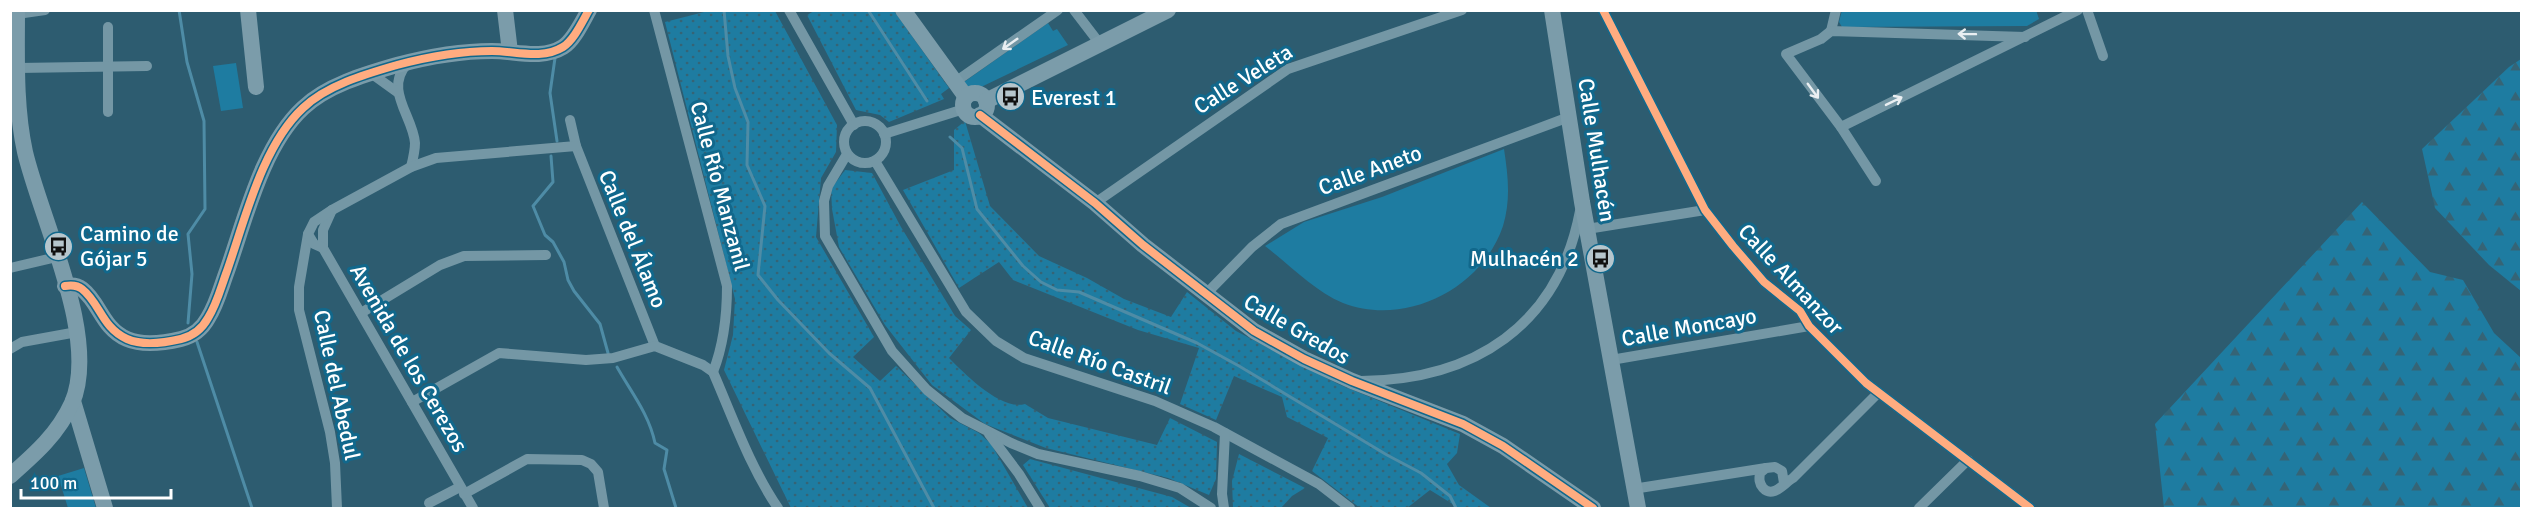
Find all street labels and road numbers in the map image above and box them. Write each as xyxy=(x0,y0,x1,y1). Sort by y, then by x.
street label: Calle Veleta xyxy=(1189,38,1297,120)
street label: Calle Mulhacén xyxy=(1572,76,1622,224)
street label: Calle Río Manzanil xyxy=(684,98,756,274)
street label: Calle Aneto xyxy=(1315,139,1425,201)
street label: Calle del Álamo xyxy=(593,166,673,312)
street label: Calle Almanzor xyxy=(1733,218,1849,340)
street label: Avenida de los Cerezos xyxy=(344,259,474,457)
street label: Calle Gredos xyxy=(1239,288,1355,370)
street label: Calle Moncayo xyxy=(1619,302,1759,352)
street label: Calle del Abedul xyxy=(308,307,366,463)
street label: Calle Río Castril xyxy=(1025,324,1175,400)

